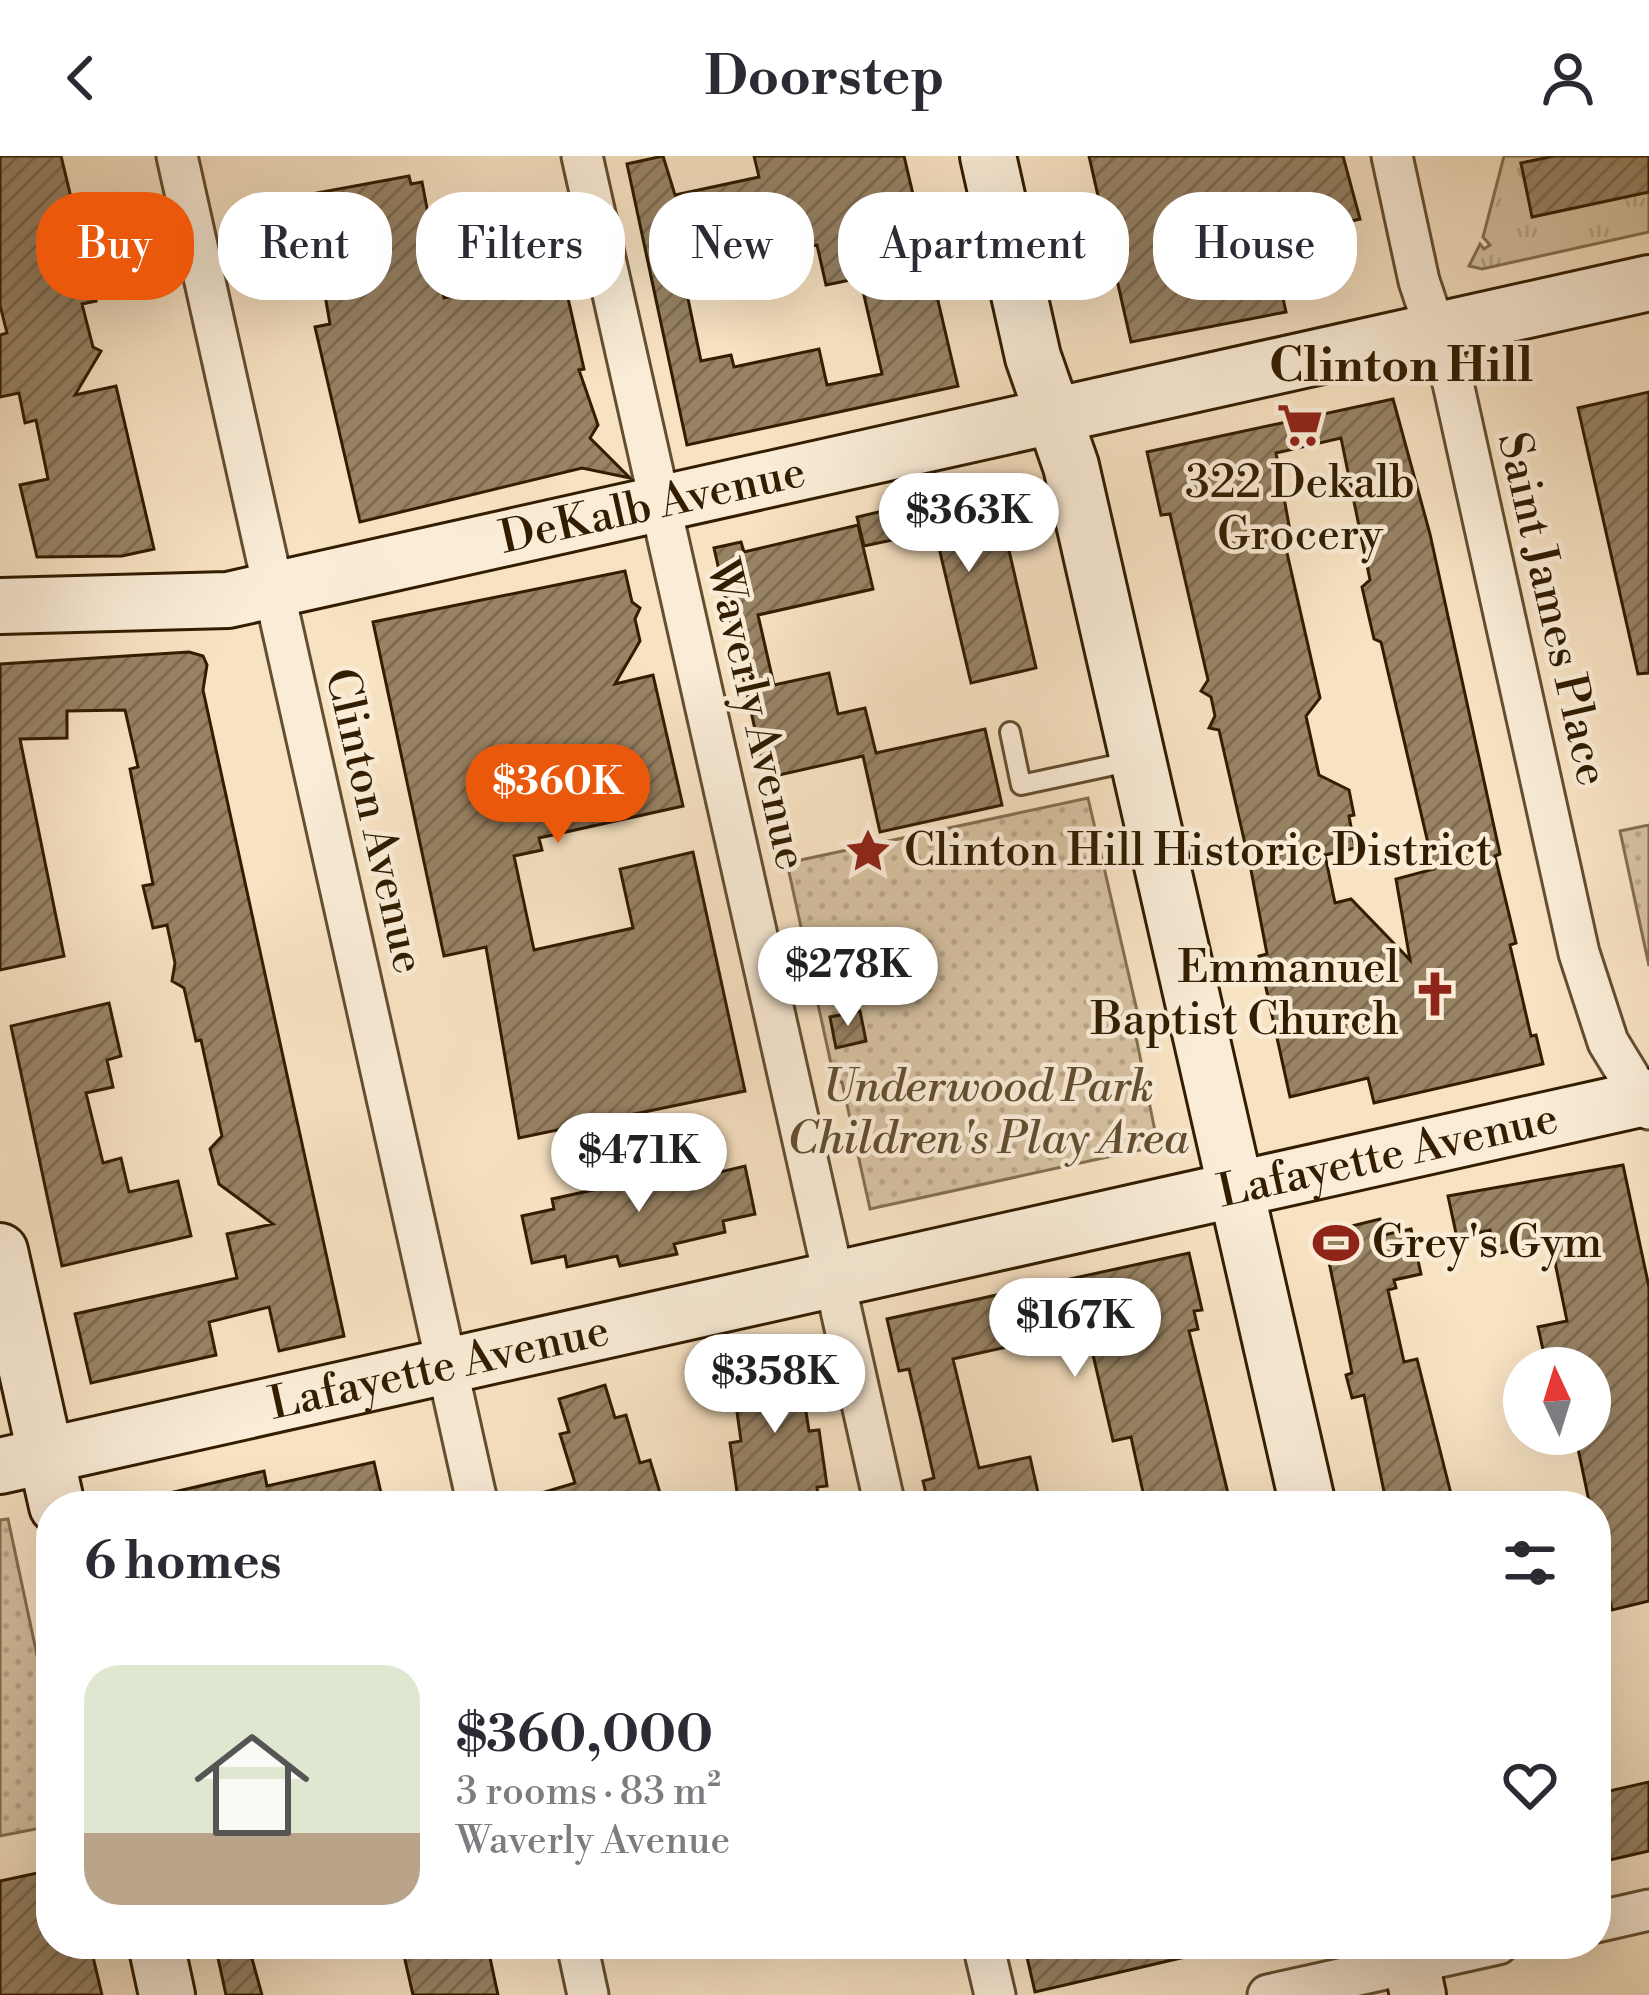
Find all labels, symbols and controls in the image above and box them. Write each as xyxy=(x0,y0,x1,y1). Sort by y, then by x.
text: Doorstep xyxy=(704,44,945,112)
icon: back xyxy=(48,45,114,111)
icon: person xyxy=(1535,45,1601,111)
chip: Buy xyxy=(36,192,194,300)
chip: Rent xyxy=(218,192,392,300)
chip: Filters xyxy=(416,192,625,300)
chip: New xyxy=(649,192,814,300)
chip: Apartment xyxy=(838,192,1129,300)
chip: House xyxy=(1153,192,1357,300)
district label: Clinton Hill xyxy=(1269,337,1533,397)
supermarket icon: 322 Dekalb Grocery xyxy=(1275,400,1325,450)
street label: Saint James Place xyxy=(1484,427,1620,791)
street label: DeKalb Avenue xyxy=(494,444,811,567)
place label: 322 Dekalb Grocery xyxy=(1185,455,1415,564)
pin: $363K xyxy=(885,473,1053,575)
text: $363K xyxy=(906,487,1032,536)
street label: Waverly Avenue xyxy=(692,552,819,876)
street label: Clinton Avenue xyxy=(311,663,437,979)
pin: $360K xyxy=(474,744,642,846)
text: $360K xyxy=(492,758,624,807)
place label: Clinton Hill Historic District xyxy=(904,823,1492,880)
place icon: Clinton Hill Historic District xyxy=(843,826,893,876)
pin: $278K xyxy=(764,927,932,1029)
place label: Emmanuel Baptist Church xyxy=(1090,940,1399,1049)
text: $278K xyxy=(785,941,911,990)
church icon: Emmanuel Baptist Church xyxy=(1410,969,1460,1019)
park label: Underwood Park Children's Play Area xyxy=(787,1059,1190,1168)
street label: Lafayette Avenue xyxy=(1212,1090,1563,1221)
pin: $471K xyxy=(555,1113,723,1215)
text: $471K xyxy=(578,1127,700,1176)
place label: Grey's Gym xyxy=(1372,1215,1602,1272)
sports icon: Grey's Gym xyxy=(1311,1218,1361,1268)
pin: $167K xyxy=(991,1278,1159,1380)
text: $167K xyxy=(1016,1292,1134,1341)
street label: Lafayette Avenue xyxy=(264,1302,615,1433)
pin: $358K xyxy=(691,1334,859,1436)
north arrow xyxy=(1503,1347,1611,1455)
map controls xyxy=(1503,1347,1611,1455)
text: $358K xyxy=(711,1348,839,1397)
icon: filters xyxy=(1497,1530,1563,1596)
text: 6 homes xyxy=(84,1531,282,1595)
text: $360,000 xyxy=(456,1704,713,1768)
icon: home xyxy=(180,1713,324,1857)
icon: heart xyxy=(1497,1752,1563,1818)
text: 3 rooms · 83 m² xyxy=(456,1768,721,1817)
text: Waverly Avenue xyxy=(456,1817,730,1866)

